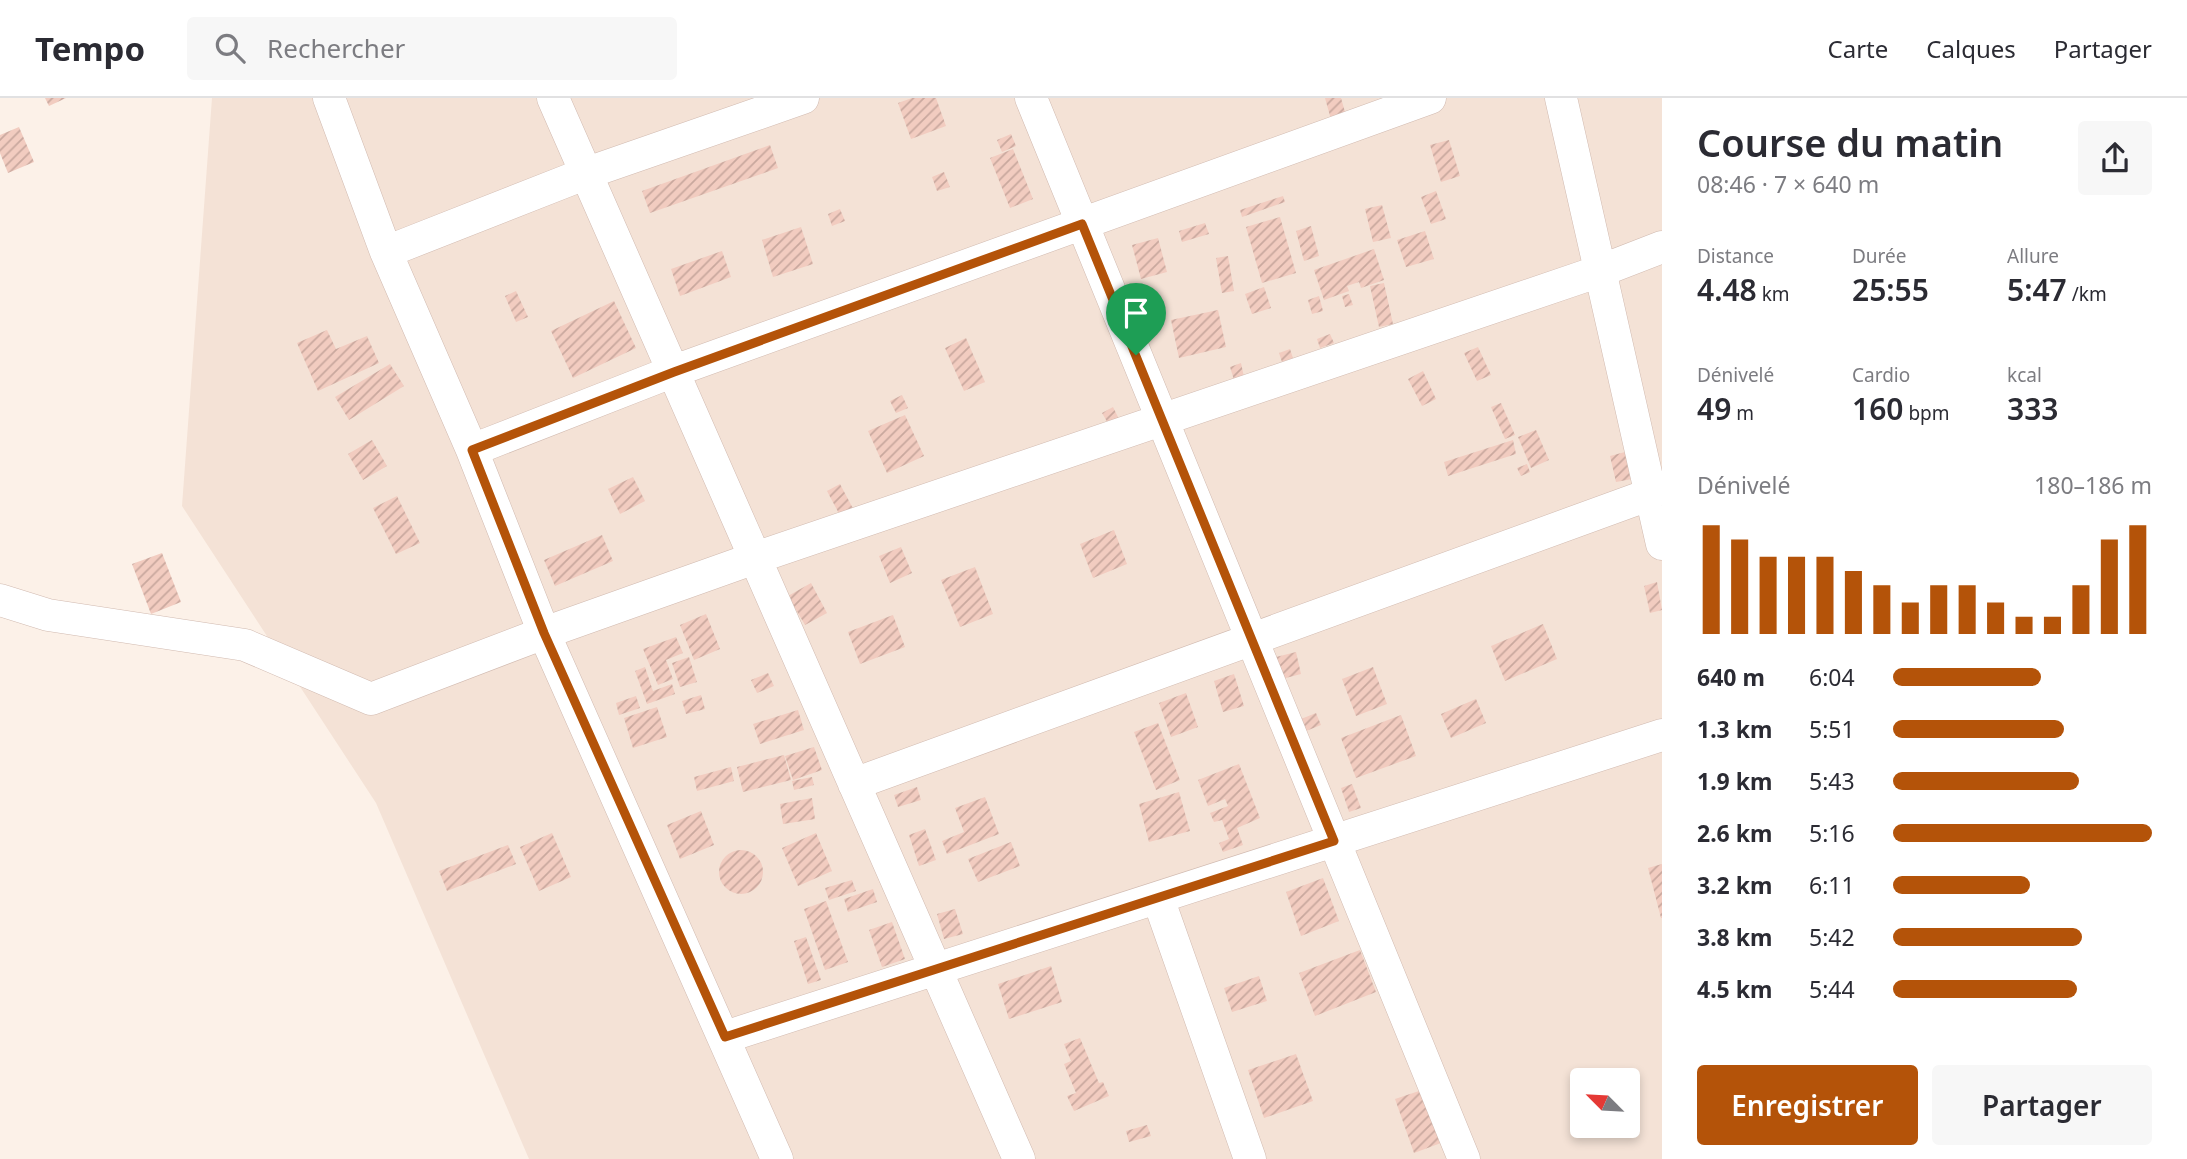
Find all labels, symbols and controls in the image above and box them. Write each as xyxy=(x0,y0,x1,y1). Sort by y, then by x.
search box xyxy=(187,17,677,80)
text: Tempo xyxy=(35,26,145,71)
icon: search xyxy=(211,29,249,67)
text: Rechercher xyxy=(267,30,405,66)
text: Carte xyxy=(1828,32,1888,65)
text: Calques xyxy=(1926,32,2016,65)
text: Partager xyxy=(2054,32,2152,65)
text: Course du matin xyxy=(1697,116,2003,168)
button: share xyxy=(2078,121,2152,195)
text: 08:46 · 7 × 640 m xyxy=(1697,168,1879,200)
text: Distance xyxy=(1697,243,1774,269)
text: Durée xyxy=(1852,243,1907,269)
text: Allure xyxy=(2007,243,2059,269)
text: 4.48 xyxy=(1697,269,1757,310)
text: 25:55 xyxy=(1852,269,1929,310)
text: 5:47 xyxy=(2007,269,2067,310)
text: km xyxy=(1757,281,1790,307)
text: /km xyxy=(2067,281,2107,307)
pin xyxy=(1106,283,1166,355)
icon: arrive xyxy=(1117,294,1155,332)
text: Dénivelé xyxy=(1697,362,1774,388)
text: Cardio xyxy=(1852,362,1910,388)
text: kcal xyxy=(2007,362,2042,388)
text: 49 xyxy=(1697,388,1731,429)
text: 160 xyxy=(1852,388,1903,429)
text: 333 xyxy=(2007,388,2058,429)
text: m xyxy=(1731,400,1754,426)
text: bpm xyxy=(1903,400,1950,426)
text: Dénivelé xyxy=(1697,469,1790,501)
text: 180–186 m xyxy=(2034,469,2152,501)
text: 640 m xyxy=(1697,661,1765,693)
text: 6:04 xyxy=(1809,661,1855,693)
text: 1.3 km xyxy=(1697,713,1772,745)
text: 5:51 xyxy=(1809,713,1855,745)
text: 1.9 km xyxy=(1697,765,1772,797)
text: 5:43 xyxy=(1809,765,1855,797)
text: 2.6 km xyxy=(1697,817,1772,849)
text: 5:16 xyxy=(1809,817,1855,849)
text: 3.2 km xyxy=(1697,869,1772,901)
text: 6:11 xyxy=(1809,869,1855,901)
text: 3.8 km xyxy=(1697,921,1772,953)
text: 5:42 xyxy=(1809,921,1855,953)
text: 4.5 km xyxy=(1697,973,1772,1005)
text: 5:44 xyxy=(1809,973,1855,1005)
button: Enregistrer xyxy=(1697,1065,1918,1145)
button: Partager xyxy=(1932,1065,2152,1145)
north arrow xyxy=(1570,1068,1640,1138)
map controls xyxy=(1570,1068,1640,1138)

